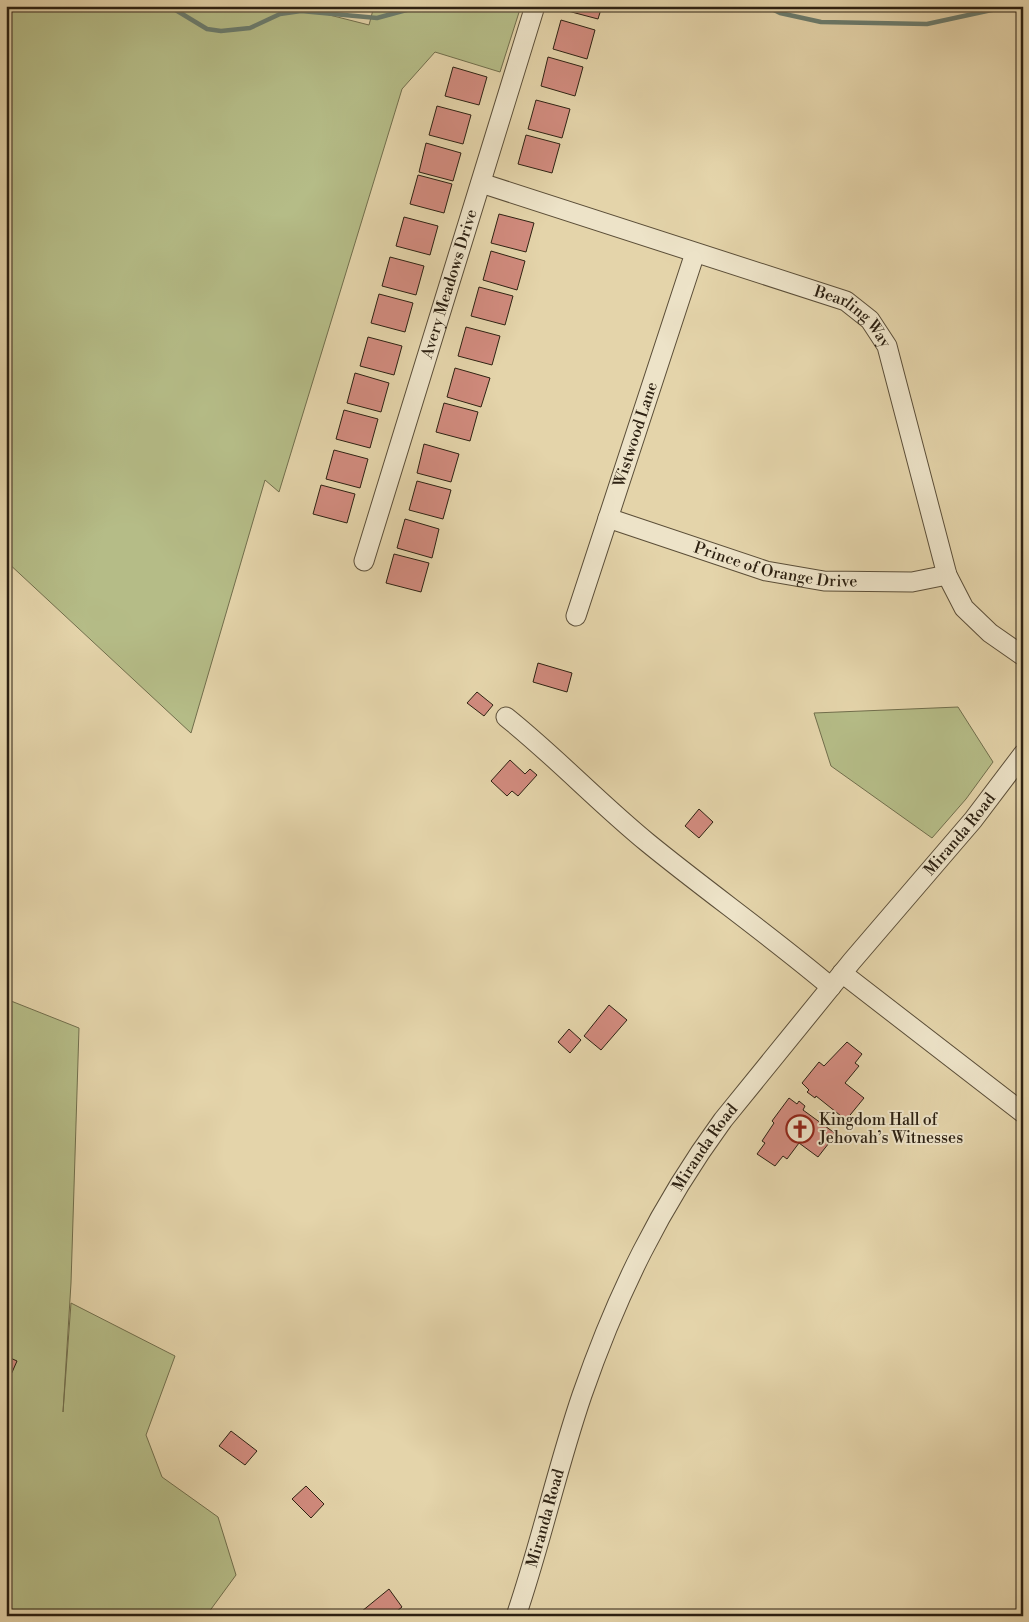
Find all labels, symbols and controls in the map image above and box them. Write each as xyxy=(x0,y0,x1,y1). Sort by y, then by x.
street label: Avery Meadows Drive xyxy=(417,207,482,362)
street label: Bearling Way xyxy=(811,281,895,352)
street label: Wistwood Lane xyxy=(609,379,662,491)
street label: Prince of Orange Drive xyxy=(691,538,857,592)
street label: Miranda Road xyxy=(920,789,1000,880)
street label: Miranda Road xyxy=(668,1100,742,1195)
place label: Kingdom Hall of Jehovah’s Witnesses xyxy=(818,1110,963,1148)
church icon: Kingdom Hall of Jehovah’s Witnesses xyxy=(785,1114,815,1144)
street label: Miranda Road xyxy=(522,1467,569,1570)

